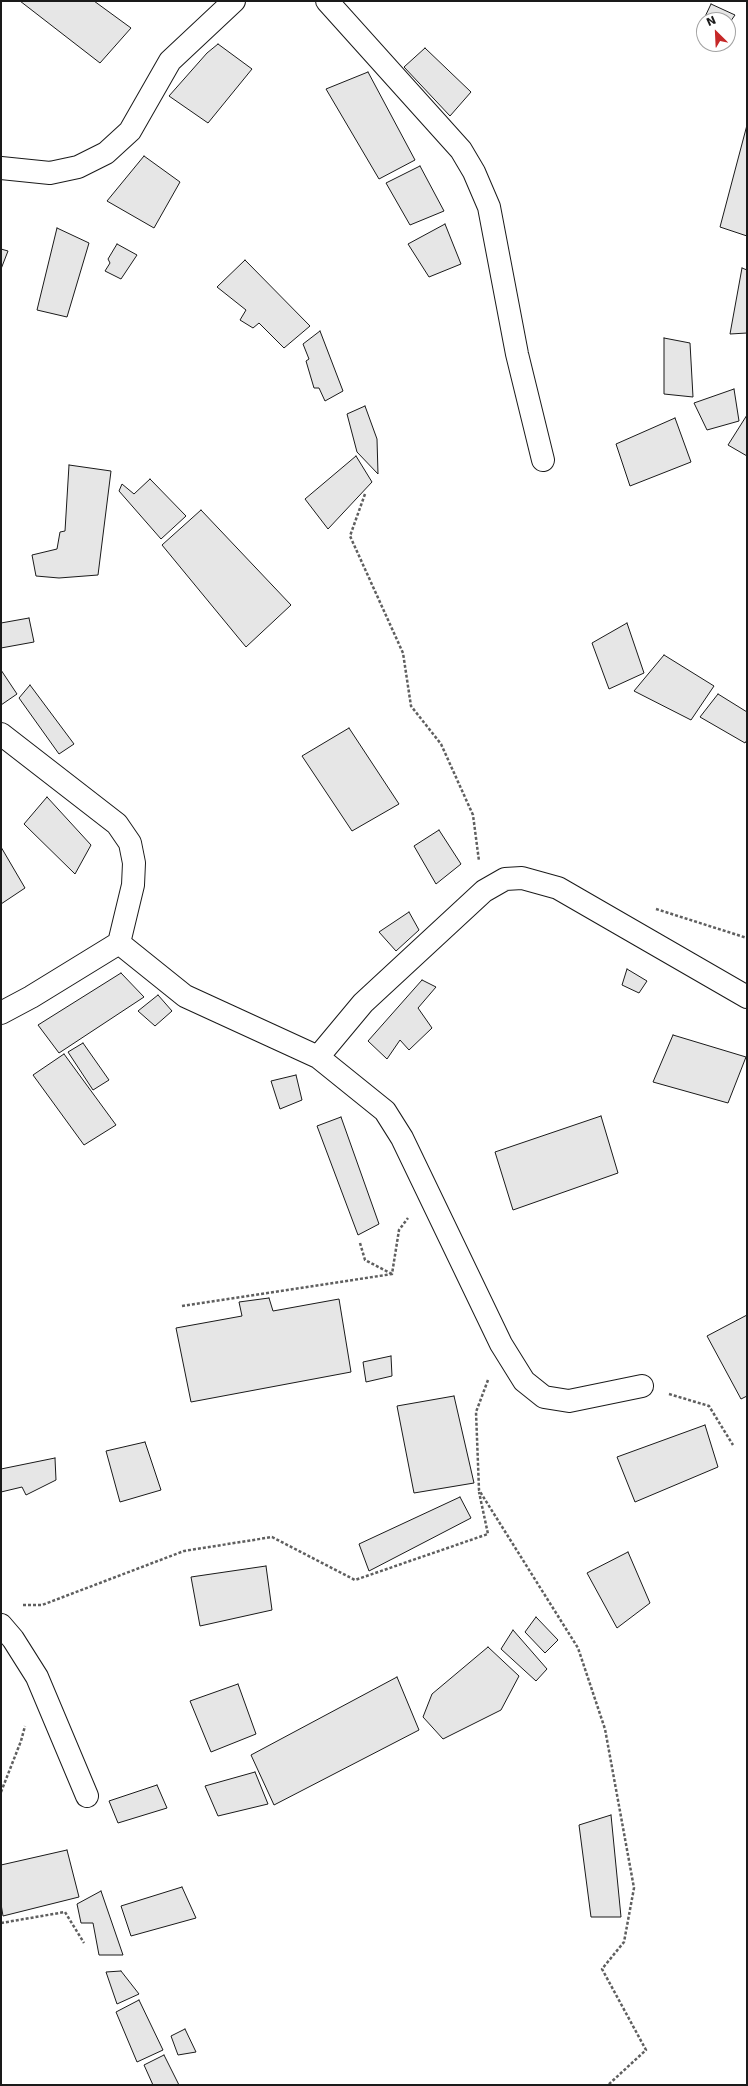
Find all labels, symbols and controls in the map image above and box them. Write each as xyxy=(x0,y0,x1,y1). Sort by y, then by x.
north arrow xyxy=(696,12,736,52)
text: N xyxy=(704,14,718,29)

